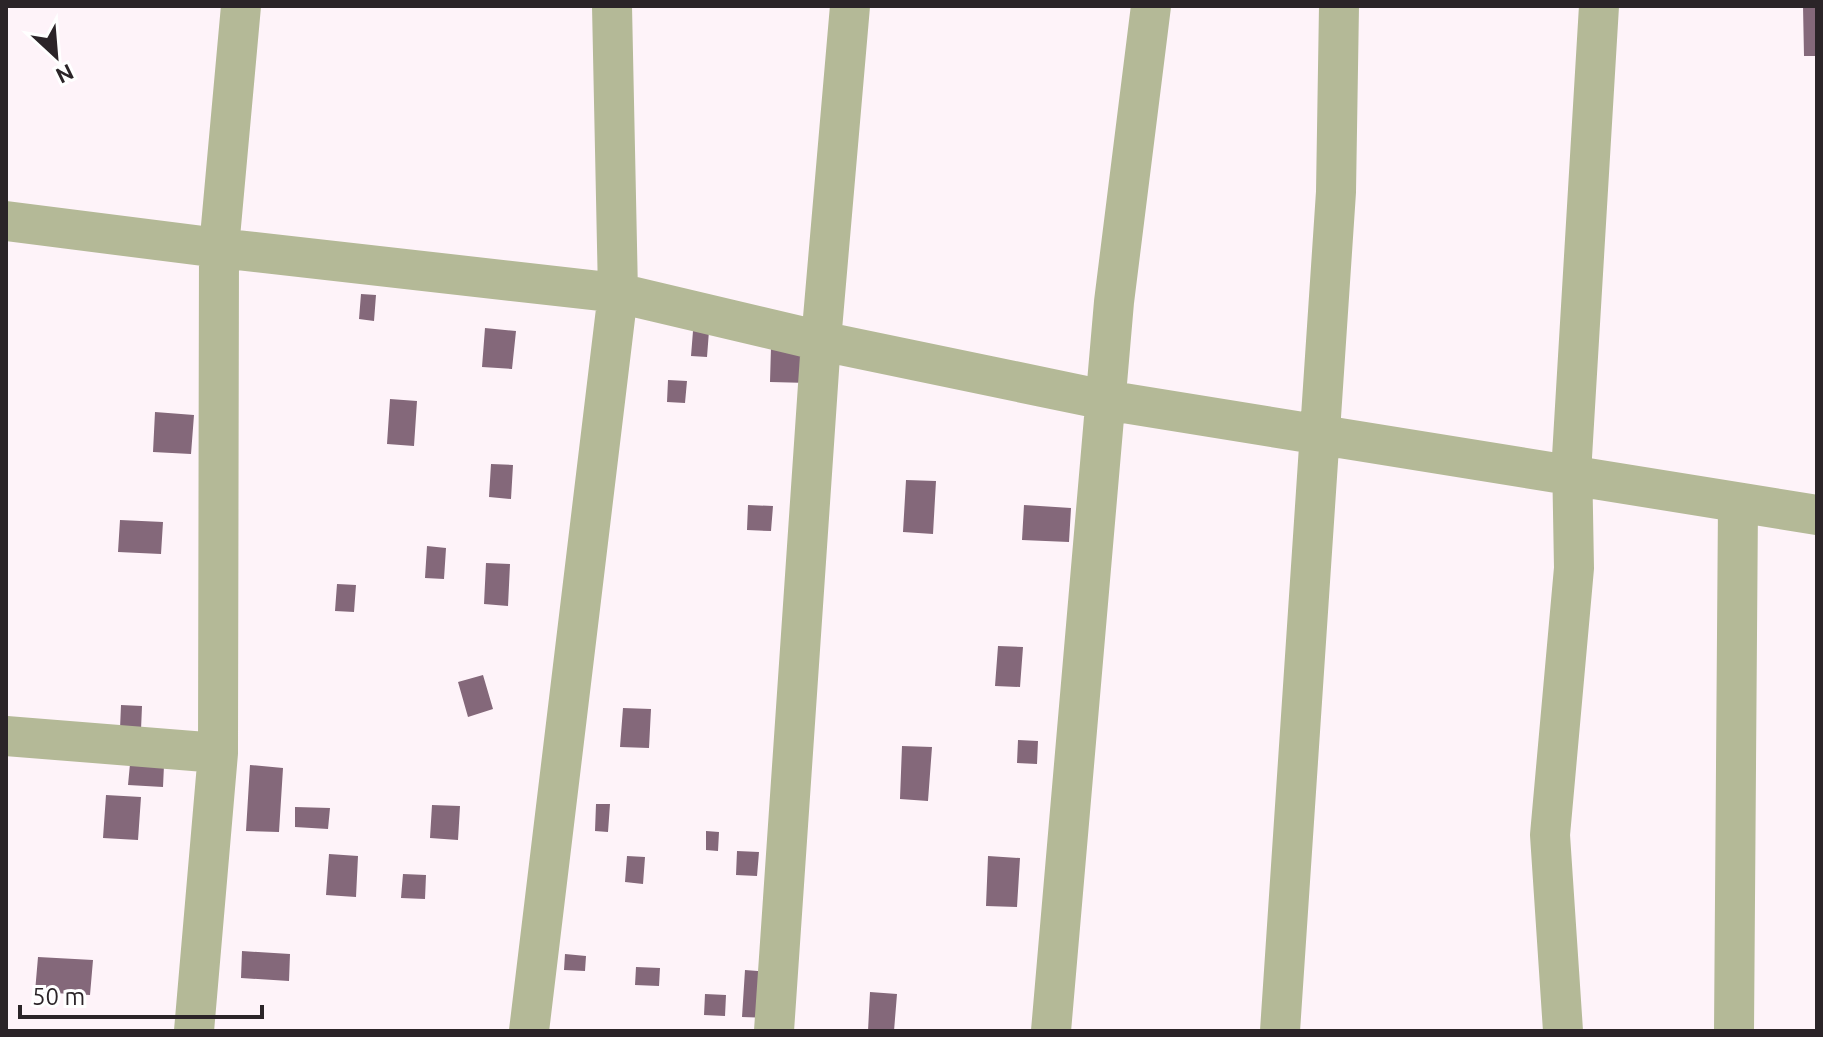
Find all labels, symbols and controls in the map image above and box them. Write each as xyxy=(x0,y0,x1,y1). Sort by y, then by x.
north arrow xyxy=(16,16,96,96)
text: N xyxy=(52,60,78,89)
scale bar xyxy=(20,969,262,1019)
text: 50 m xyxy=(32,983,85,1010)

